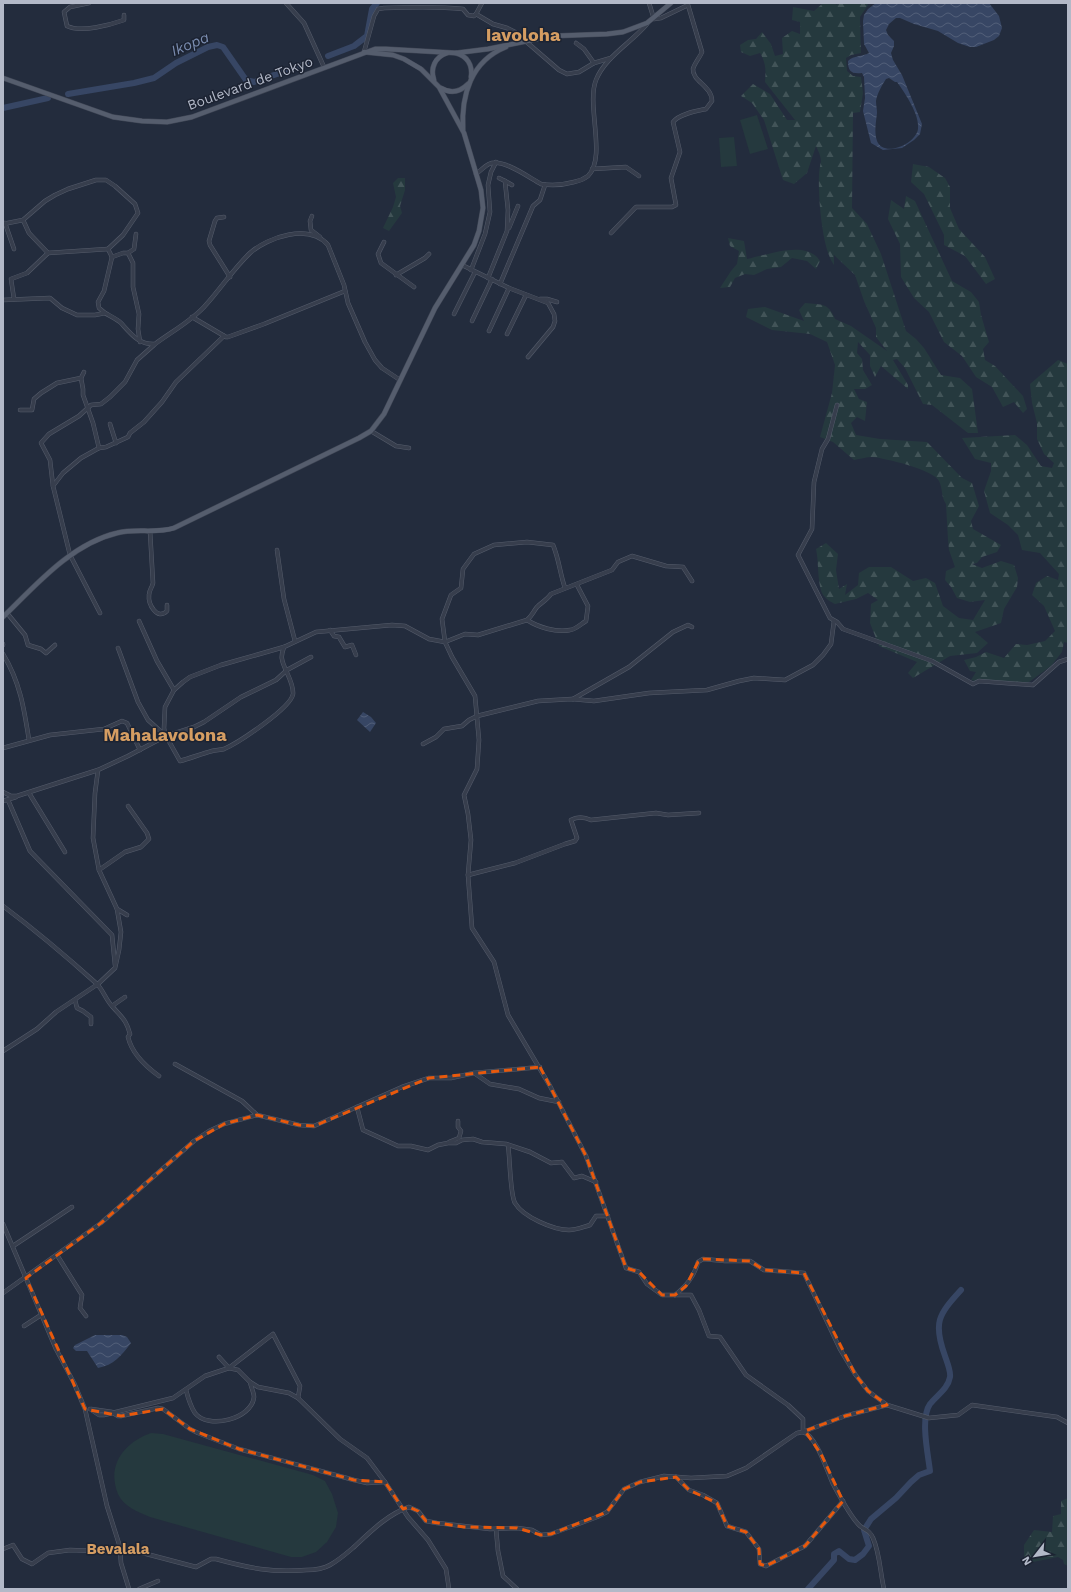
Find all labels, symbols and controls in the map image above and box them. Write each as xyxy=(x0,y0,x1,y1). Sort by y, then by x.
district label: Iavoloha xyxy=(486,24,561,45)
water label: Ikopa xyxy=(168,28,212,60)
street label: Boulevard de Tokyo xyxy=(185,53,315,113)
district label: Mahalavolona xyxy=(103,724,227,745)
north arrow xyxy=(1015,1536,1055,1576)
district label: Bevalala xyxy=(86,1540,150,1558)
text: N xyxy=(1019,1554,1035,1568)

